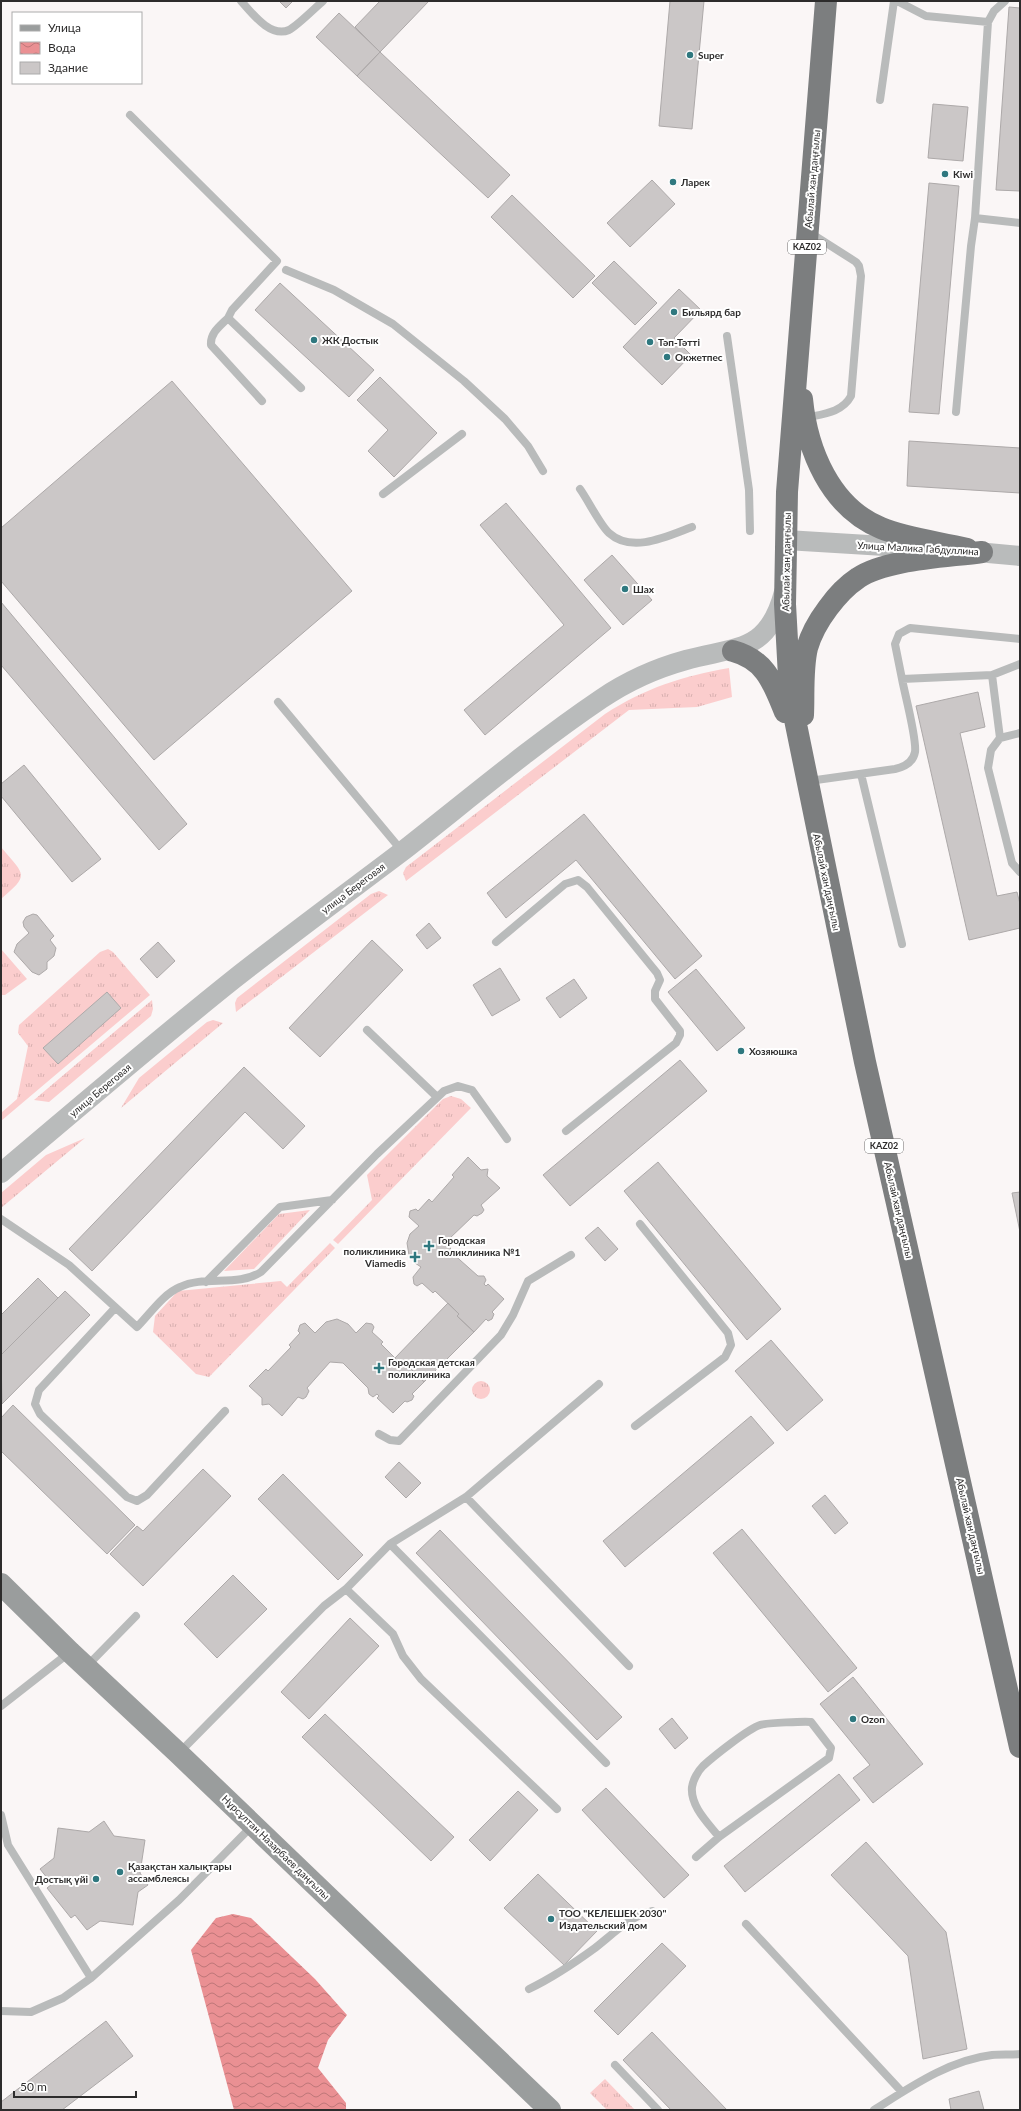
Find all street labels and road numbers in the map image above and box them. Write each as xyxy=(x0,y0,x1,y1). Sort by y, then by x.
street label: Абылай хан даңғылы xyxy=(802,129,822,229)
road number: KАZ02 xyxy=(788,240,826,254)
street label: Абылай хан даңғылы xyxy=(779,512,793,612)
street label: Улица Малика Габдуллина xyxy=(857,539,979,557)
street label: Абылай хан даңғылы xyxy=(811,832,843,932)
street label: улица Береговая xyxy=(319,860,387,916)
street label: улица Береговая xyxy=(67,1061,133,1119)
road number: KАZ02 xyxy=(865,1139,903,1153)
street label: Абылай хан даңғылы xyxy=(882,1160,916,1260)
street label: Абылай хан даңғылы xyxy=(954,1476,988,1576)
street label: Нұрсұлтан Назарбаев даңғылы xyxy=(220,1792,332,1902)

